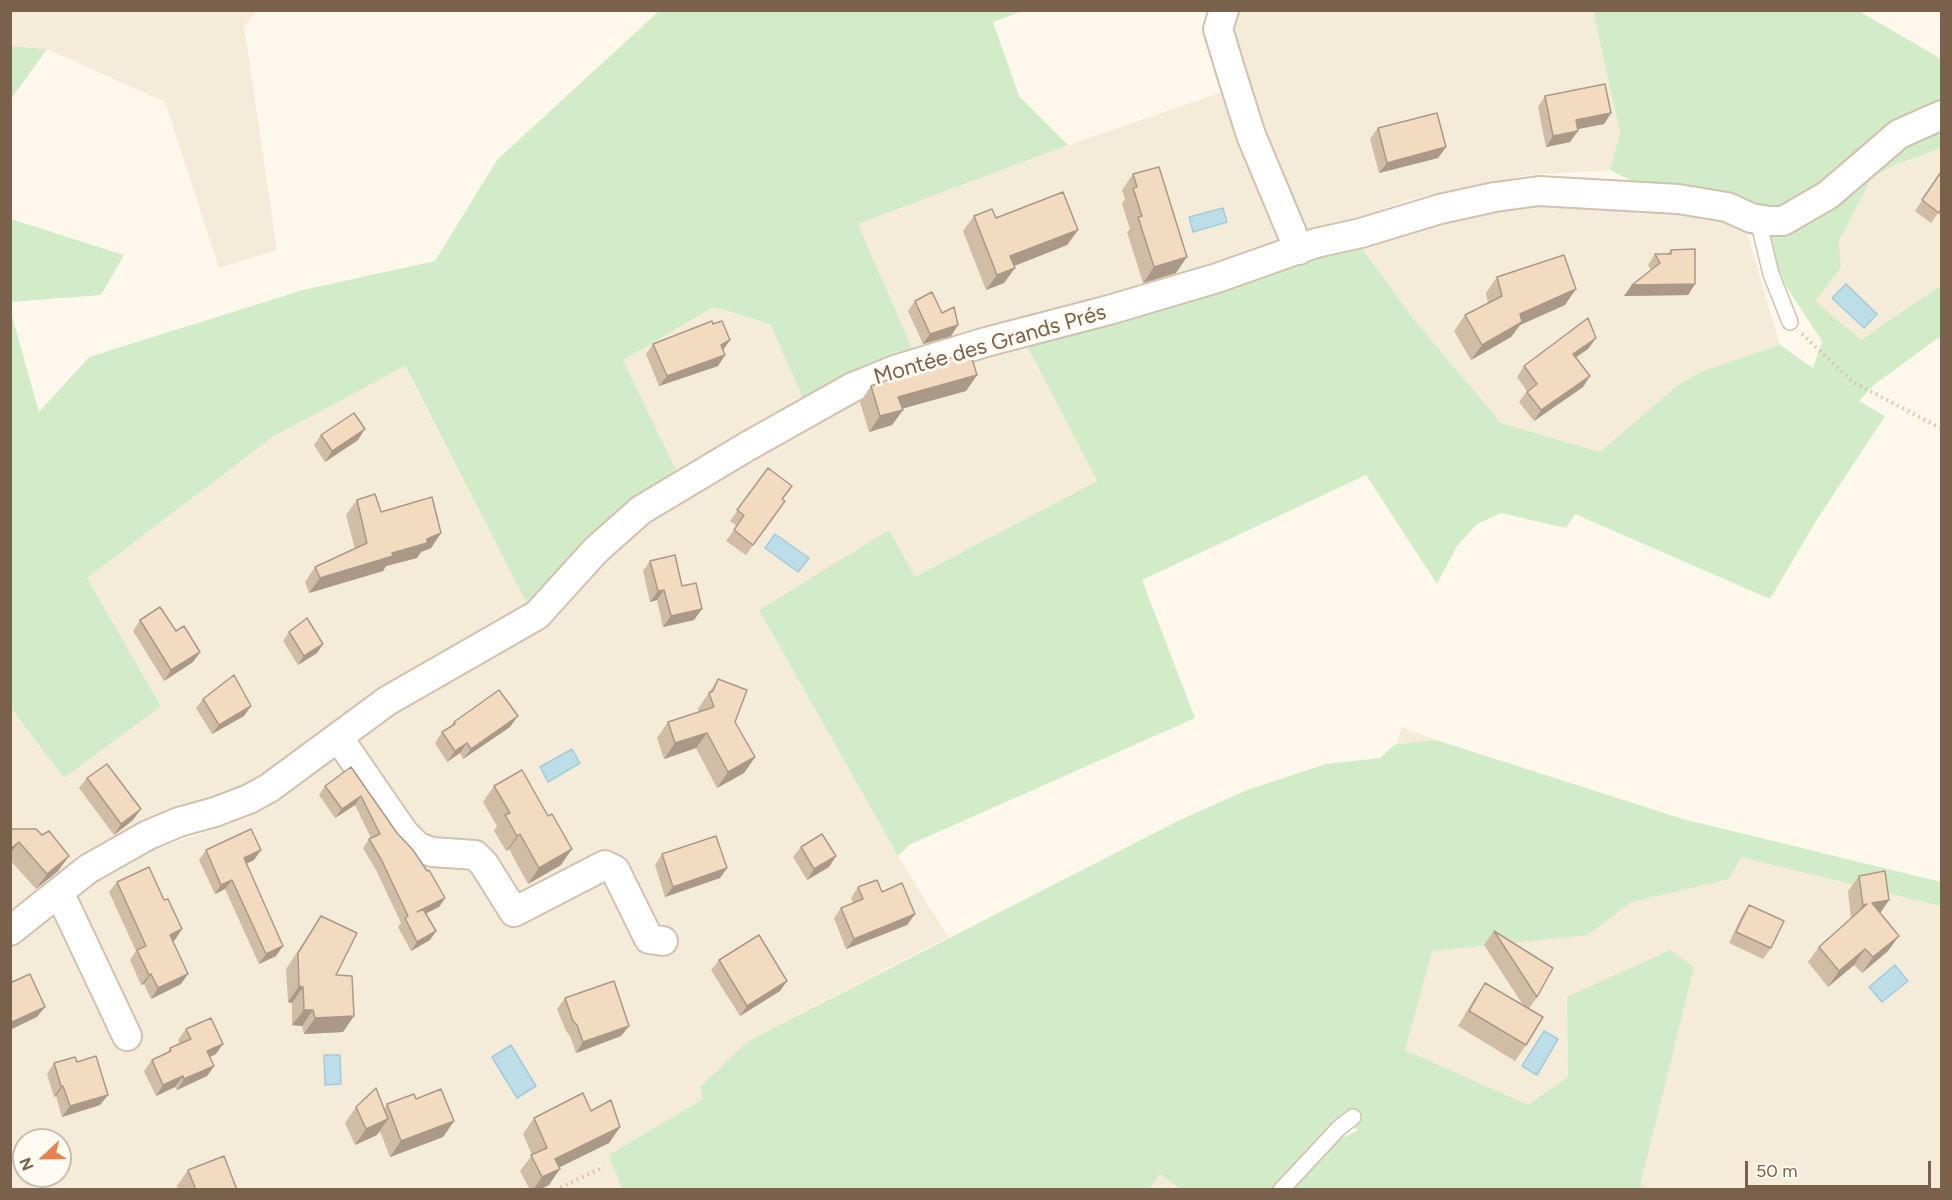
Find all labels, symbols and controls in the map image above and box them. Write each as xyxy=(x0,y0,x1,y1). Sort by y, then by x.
street label: Montée des Grands Prés xyxy=(871,299,1109,391)
north arrow xyxy=(12,1128,72,1188)
scale bar xyxy=(1748,1149,1934,1187)
text: N xyxy=(16,1155,38,1173)
text: 50 m xyxy=(1756,1160,1798,1182)

